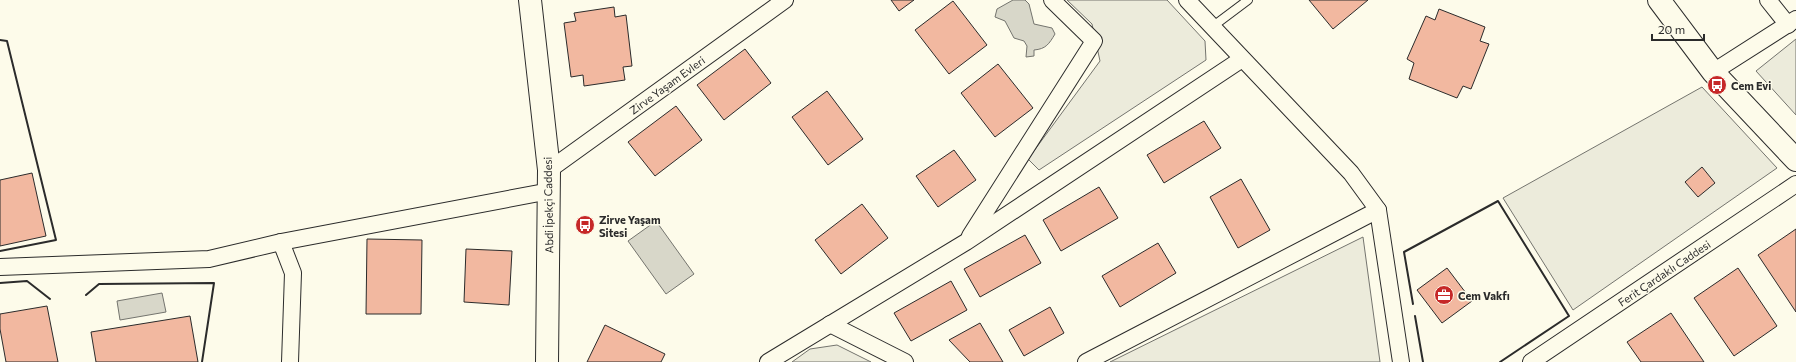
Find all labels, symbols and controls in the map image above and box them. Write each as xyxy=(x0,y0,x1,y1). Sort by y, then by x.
scale bar xyxy=(1652,16,1704,42)
text: 20 m xyxy=(1658,22,1685,36)
street label: Zirve Yaşam Evleri xyxy=(627,53,707,117)
bus stop icon: Cem Evi xyxy=(1706,74,1728,96)
place label: Cem Evi xyxy=(1731,79,1771,92)
street label: Abdi İpekçi Caddesi xyxy=(540,156,555,253)
place label: Zirve Yaşam Sitesi xyxy=(599,213,661,239)
bus stop icon: Zirve Yaşam Sitesi xyxy=(574,214,596,236)
street label: Ferit Çardaklı Caddesi xyxy=(1615,237,1713,309)
office icon: Cem Vakfı xyxy=(1433,284,1455,306)
place label: Cem Vakfı xyxy=(1458,289,1510,302)

